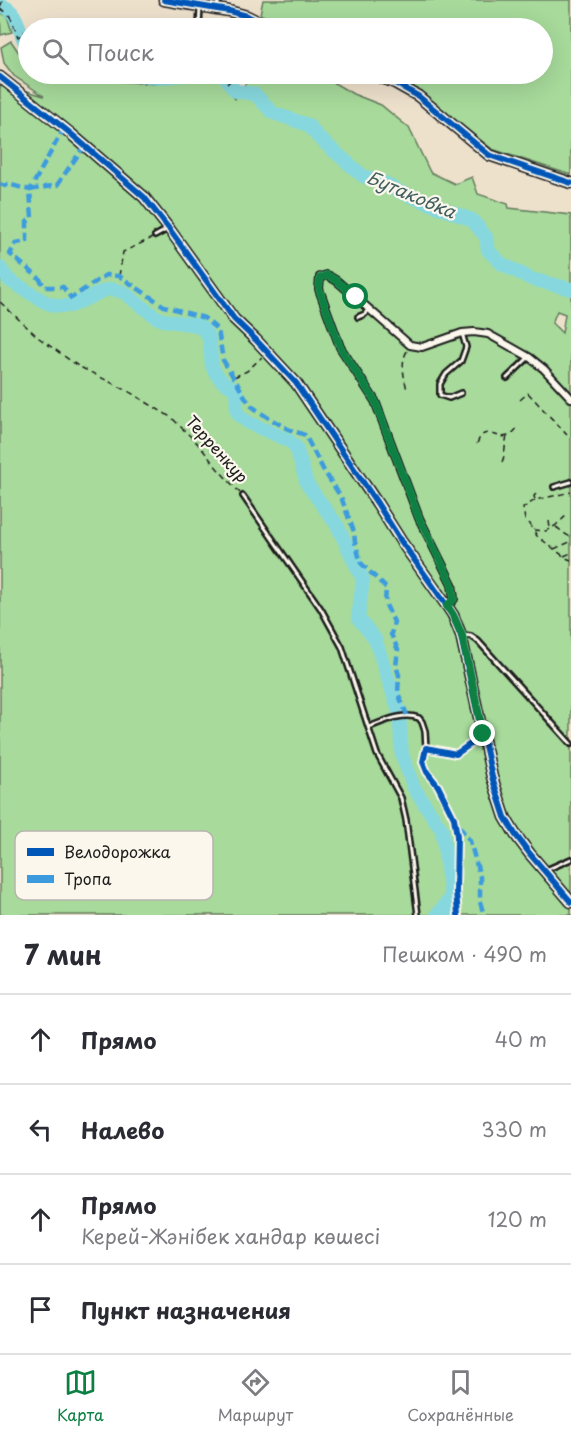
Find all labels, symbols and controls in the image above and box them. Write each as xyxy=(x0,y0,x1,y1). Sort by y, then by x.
search box xyxy=(18,18,553,84)
icon: search xyxy=(39,35,72,68)
text: Поиск xyxy=(87,35,154,68)
water label: Бутаковка xyxy=(363,163,461,225)
route start xyxy=(342,283,368,309)
street label: Терренкур xyxy=(181,409,255,487)
route end xyxy=(469,720,495,746)
legend xyxy=(15,831,213,900)
text: Велодорожка xyxy=(64,839,171,863)
text: Тропа xyxy=(64,866,112,890)
text: 7 мин xyxy=(24,935,102,974)
text: Пешком · 490 m xyxy=(382,939,547,969)
icon: ahead xyxy=(24,1023,57,1056)
text: Прямо xyxy=(81,1023,156,1056)
text: 40 m xyxy=(495,1024,547,1054)
icon: left xyxy=(24,1113,57,1146)
text: Налево xyxy=(81,1113,164,1146)
text: 330 m xyxy=(481,1114,547,1144)
text: Прямо xyxy=(81,1188,156,1221)
icon: ahead xyxy=(24,1203,57,1236)
text: 120 m xyxy=(488,1204,547,1234)
text: Керей-Жәнібек хандар көшесі xyxy=(81,1221,380,1251)
icon: arrive xyxy=(24,1293,57,1326)
text: Пункт назначения xyxy=(81,1293,291,1326)
tab: Карта xyxy=(57,1366,104,1426)
tab: Маршрут xyxy=(218,1366,293,1426)
tab: Сохранённые xyxy=(407,1366,514,1426)

